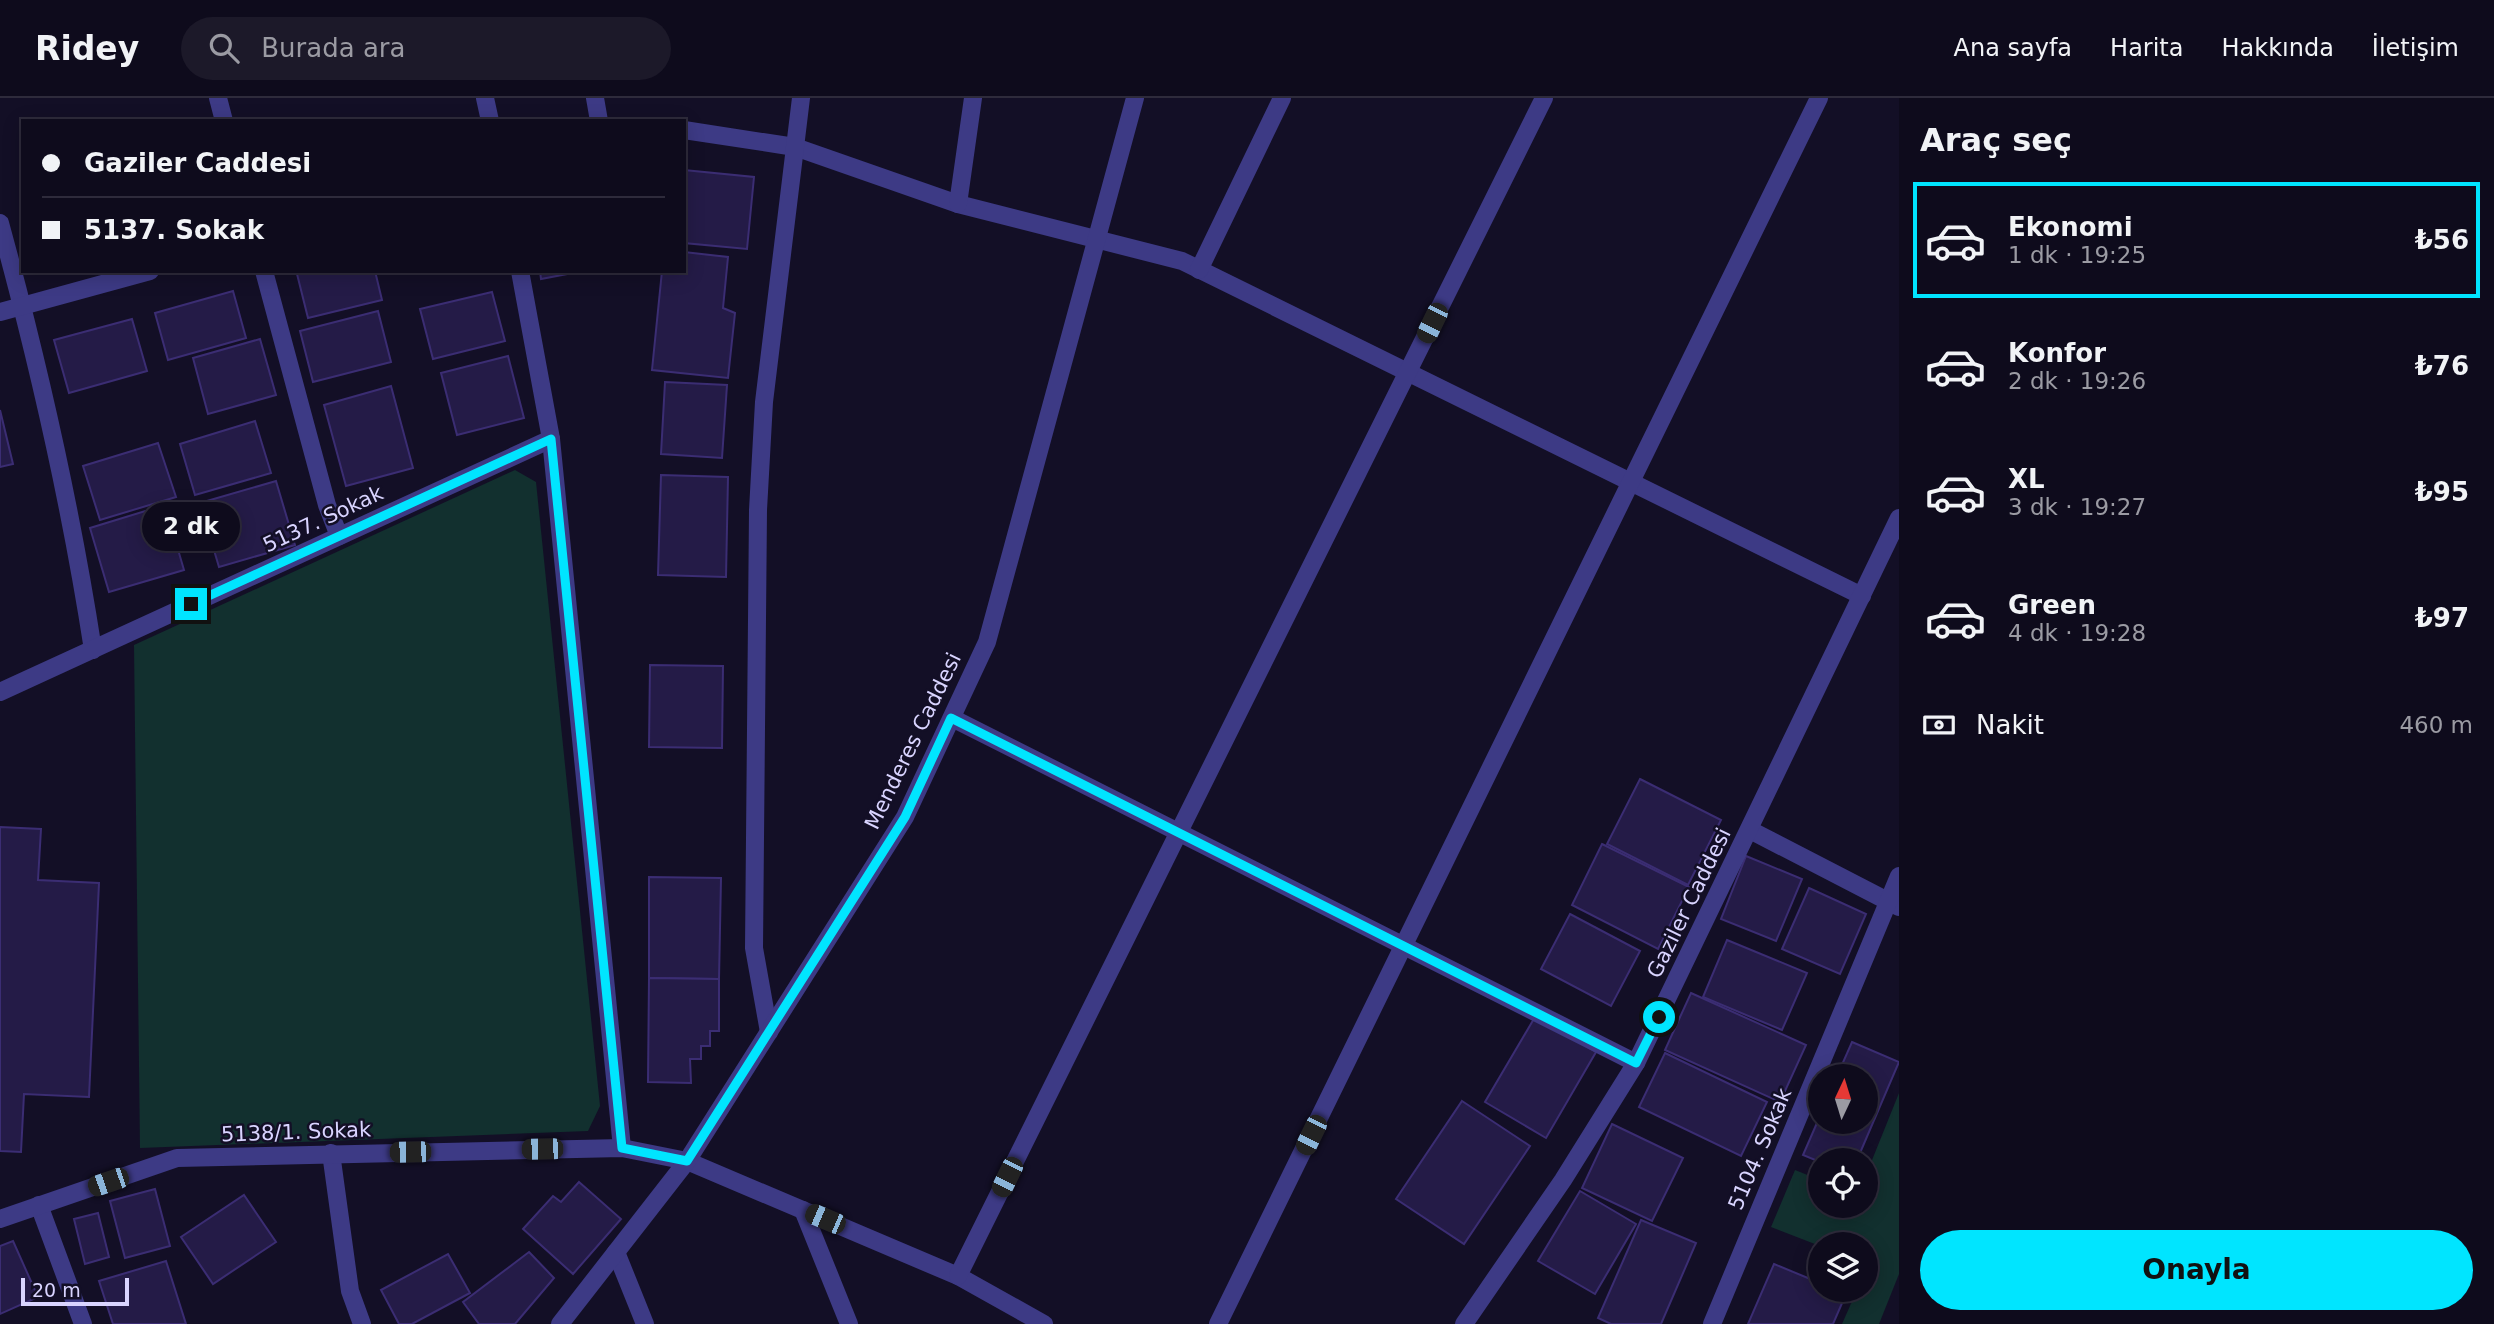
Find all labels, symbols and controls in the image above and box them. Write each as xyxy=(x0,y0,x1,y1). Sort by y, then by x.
search box xyxy=(181,17,671,80)
text: Ridey xyxy=(35,29,139,68)
icon: search xyxy=(205,29,243,67)
text: Burada ara xyxy=(261,33,405,63)
text: Ana sayfa xyxy=(1954,34,2072,62)
text: Harita xyxy=(2110,34,2183,62)
text: Hakkında xyxy=(2221,34,2334,62)
text: İletişim xyxy=(2372,34,2459,62)
text: Araç seç xyxy=(1920,121,2072,159)
text: Gaziler Caddesi xyxy=(84,148,311,178)
icon: car xyxy=(1924,209,1987,272)
text: Ekonomi xyxy=(2008,212,2133,242)
text: 5137. Sokak xyxy=(84,215,264,245)
text: ₺56 xyxy=(2415,225,2469,255)
text: 1 dk · 19:25 xyxy=(2008,242,2146,268)
car xyxy=(1414,300,1451,346)
icon: car xyxy=(1924,335,1987,398)
text: Konfor xyxy=(2008,338,2106,368)
text: ₺76 xyxy=(2415,351,2469,381)
text: 2 dk · 19:26 xyxy=(2008,368,2146,394)
icon: car xyxy=(1924,461,1987,524)
text: XL xyxy=(2008,464,2045,494)
text: ₺95 xyxy=(2415,477,2469,507)
street label: 5137. Sokak xyxy=(259,480,388,557)
text: 3 dk · 19:27 xyxy=(2008,494,2146,520)
callout: 2 dk xyxy=(142,503,240,552)
text: 2 dk xyxy=(163,513,219,539)
icon: car xyxy=(1924,587,1987,650)
route end xyxy=(175,588,207,620)
text: Green xyxy=(2008,590,2096,620)
text: ₺97 xyxy=(2415,603,2469,633)
text: 4 dk · 19:28 xyxy=(2008,620,2146,646)
street label: Menderes Caddesi xyxy=(860,649,966,833)
icon: cash xyxy=(1920,706,1958,744)
text: Nakit xyxy=(1976,710,2044,740)
text: 460 m xyxy=(2399,712,2473,738)
street label: Gaziler Caddesi xyxy=(1642,824,1736,982)
route start xyxy=(1643,1001,1675,1033)
north arrow xyxy=(1808,1064,1878,1134)
map controls xyxy=(1808,1064,1878,1302)
street label: 5104. Sokak xyxy=(1724,1084,1797,1213)
car xyxy=(1293,1112,1330,1158)
street label: 5138/1. Sokak xyxy=(221,1117,372,1147)
car xyxy=(521,1138,564,1160)
car xyxy=(389,1141,432,1163)
button: locate xyxy=(1808,1148,1878,1218)
car xyxy=(989,1154,1026,1200)
car xyxy=(85,1165,132,1199)
car xyxy=(802,1201,849,1237)
button: Onayla xyxy=(1920,1230,2473,1310)
button: layers xyxy=(1808,1232,1878,1302)
scale bar xyxy=(21,1275,130,1307)
text: 20 m xyxy=(32,1279,81,1301)

